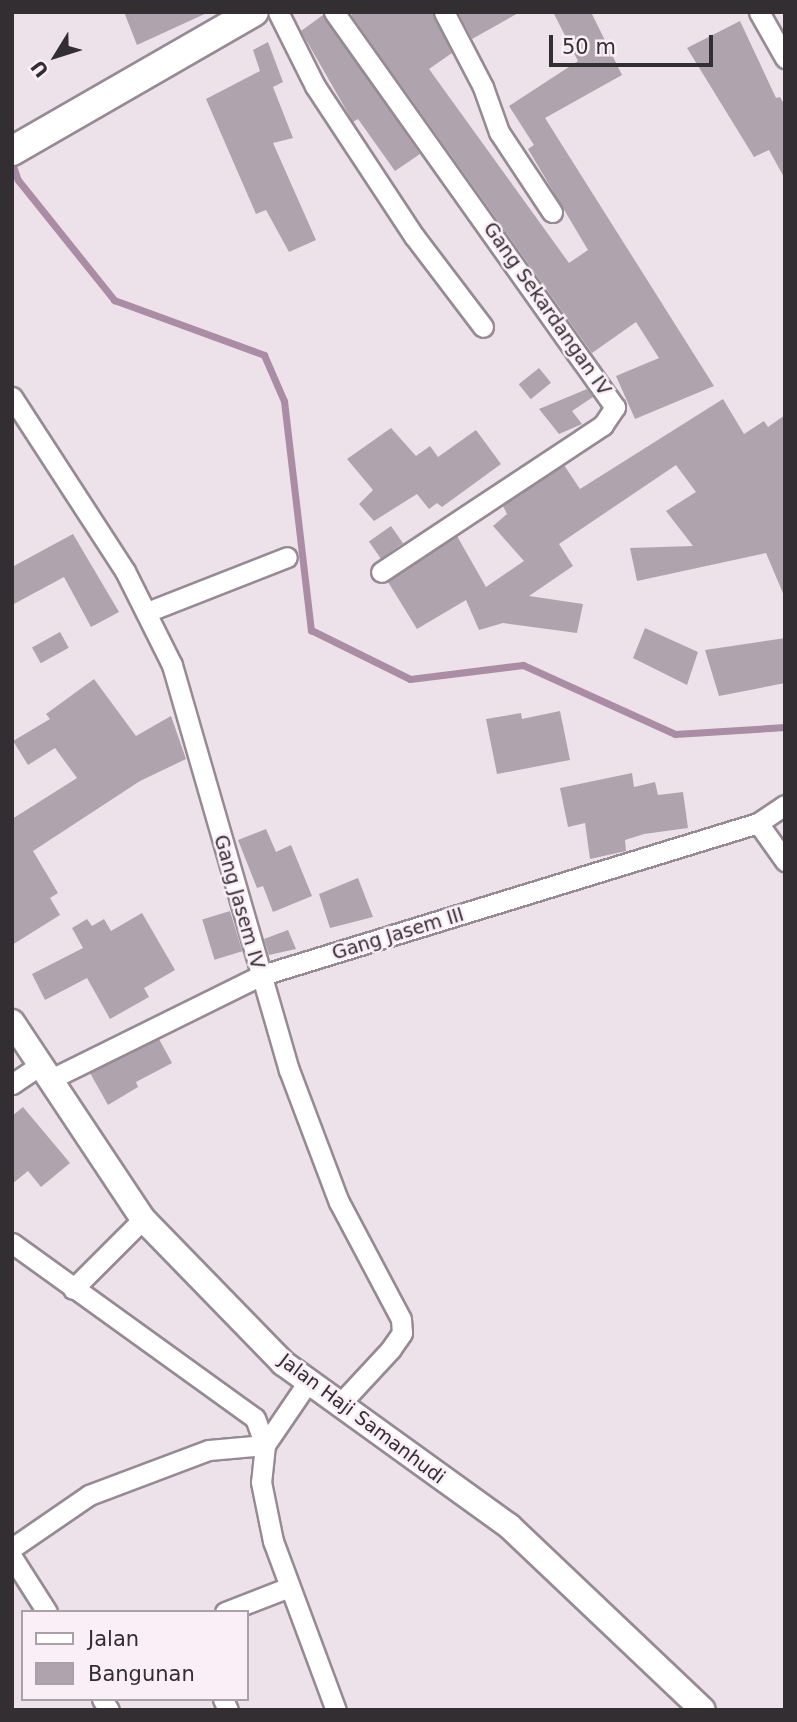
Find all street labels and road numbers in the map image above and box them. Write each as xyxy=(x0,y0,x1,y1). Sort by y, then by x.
street label: Gang Sekardangan IV xyxy=(479,218,615,400)
street label: Gang Jasem IV xyxy=(209,832,269,972)
street label: Gang Jasem III xyxy=(329,903,467,965)
street label: Jalan Haji Samanhudi xyxy=(274,1349,450,1489)

